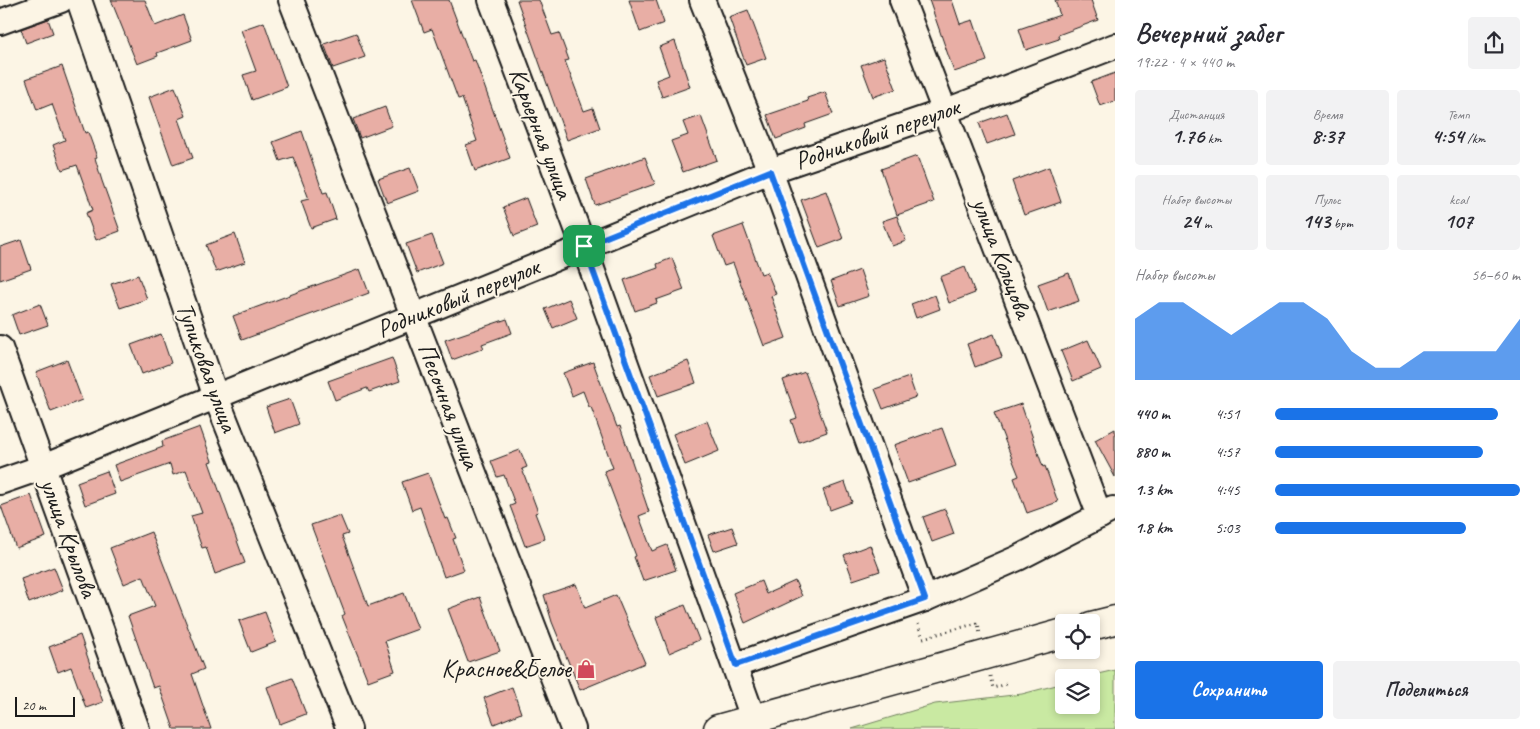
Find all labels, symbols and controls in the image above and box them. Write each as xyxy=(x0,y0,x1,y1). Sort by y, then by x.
text: Вечерний забег xyxy=(1135,15,1282,50)
button: share xyxy=(1468,17,1520,69)
text: 19:22 · 4 × 440 m xyxy=(1135,52,1234,72)
street label: Карьерная улица xyxy=(501,63,581,205)
street label: Родниковый переулок xyxy=(790,90,966,177)
text: Дистанция xyxy=(1169,106,1224,123)
text: Время xyxy=(1313,106,1342,123)
text: Темп xyxy=(1447,106,1470,123)
text: 1.76 xyxy=(1172,123,1204,149)
text: 8:37 xyxy=(1311,123,1344,149)
text: 4:54 xyxy=(1432,123,1464,149)
text: km xyxy=(1204,130,1221,147)
text: /km xyxy=(1464,130,1485,147)
text: Набор высоты xyxy=(1162,191,1231,208)
text: Пульс xyxy=(1314,191,1341,208)
text: kcal xyxy=(1449,191,1468,208)
street label: улица Кольцова xyxy=(964,192,1041,325)
text: 24 xyxy=(1181,208,1200,234)
text: 143 xyxy=(1302,208,1330,234)
text: 107 xyxy=(1444,208,1473,234)
text: m xyxy=(1200,215,1212,232)
text: bpm xyxy=(1330,215,1353,232)
pin xyxy=(563,225,605,267)
icon: arrive xyxy=(570,232,598,260)
street label: Родниковый переулок xyxy=(372,250,546,345)
text: Набор высоты xyxy=(1135,265,1214,285)
text: 56–60 m xyxy=(1471,265,1520,285)
street label: Тупиковая улица xyxy=(169,298,246,438)
street label: Песочная улица xyxy=(410,338,488,476)
text: 440 m xyxy=(1135,404,1170,424)
text: 4:51 xyxy=(1215,404,1240,424)
text: 880 m xyxy=(1135,442,1170,462)
text: 4:57 xyxy=(1215,442,1240,462)
street label: улица Крылова xyxy=(32,472,106,604)
text: 1.3 km xyxy=(1135,480,1172,500)
text: 4:45 xyxy=(1215,480,1240,500)
text: 1.8 km xyxy=(1135,518,1172,538)
text: 5:03 xyxy=(1215,518,1240,538)
map controls xyxy=(1055,614,1100,714)
button: locate xyxy=(1055,614,1100,659)
place label: Красное&Белое xyxy=(442,653,573,685)
shop icon: Красное&Белое xyxy=(575,658,597,680)
button: Сохранить xyxy=(1135,661,1323,719)
button: Поделиться xyxy=(1333,661,1520,719)
button: layers xyxy=(1055,669,1100,714)
scale bar xyxy=(15,694,75,717)
text: 20 m xyxy=(22,697,46,714)

